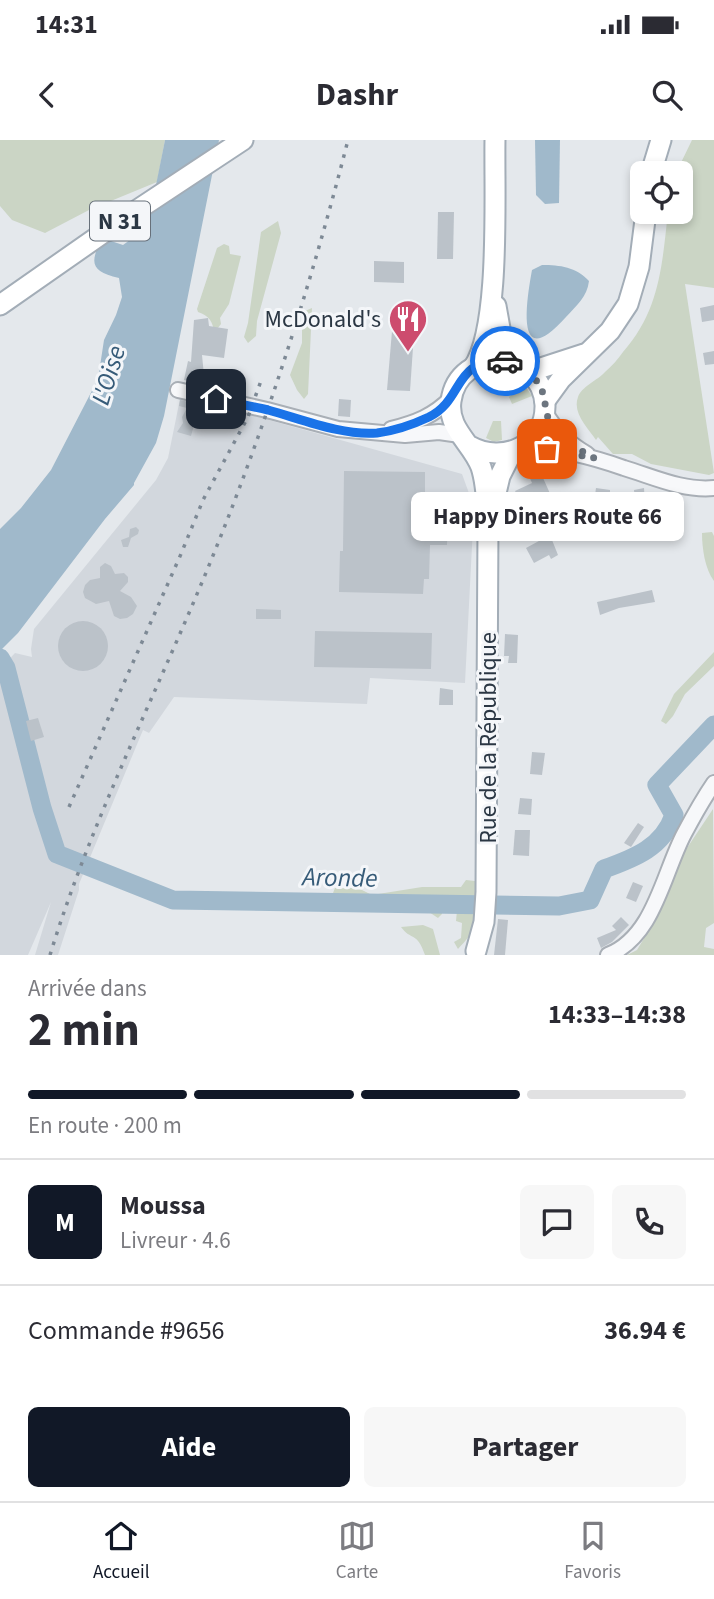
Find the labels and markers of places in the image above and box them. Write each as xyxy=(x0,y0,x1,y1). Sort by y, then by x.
restaurant icon: McDonald's xyxy=(387,298,429,353)
place label: McDonald's xyxy=(265,302,381,337)
pin xyxy=(186,369,246,429)
pin xyxy=(517,419,577,479)
callout: Happy Diners Route 66 xyxy=(410,491,684,540)

